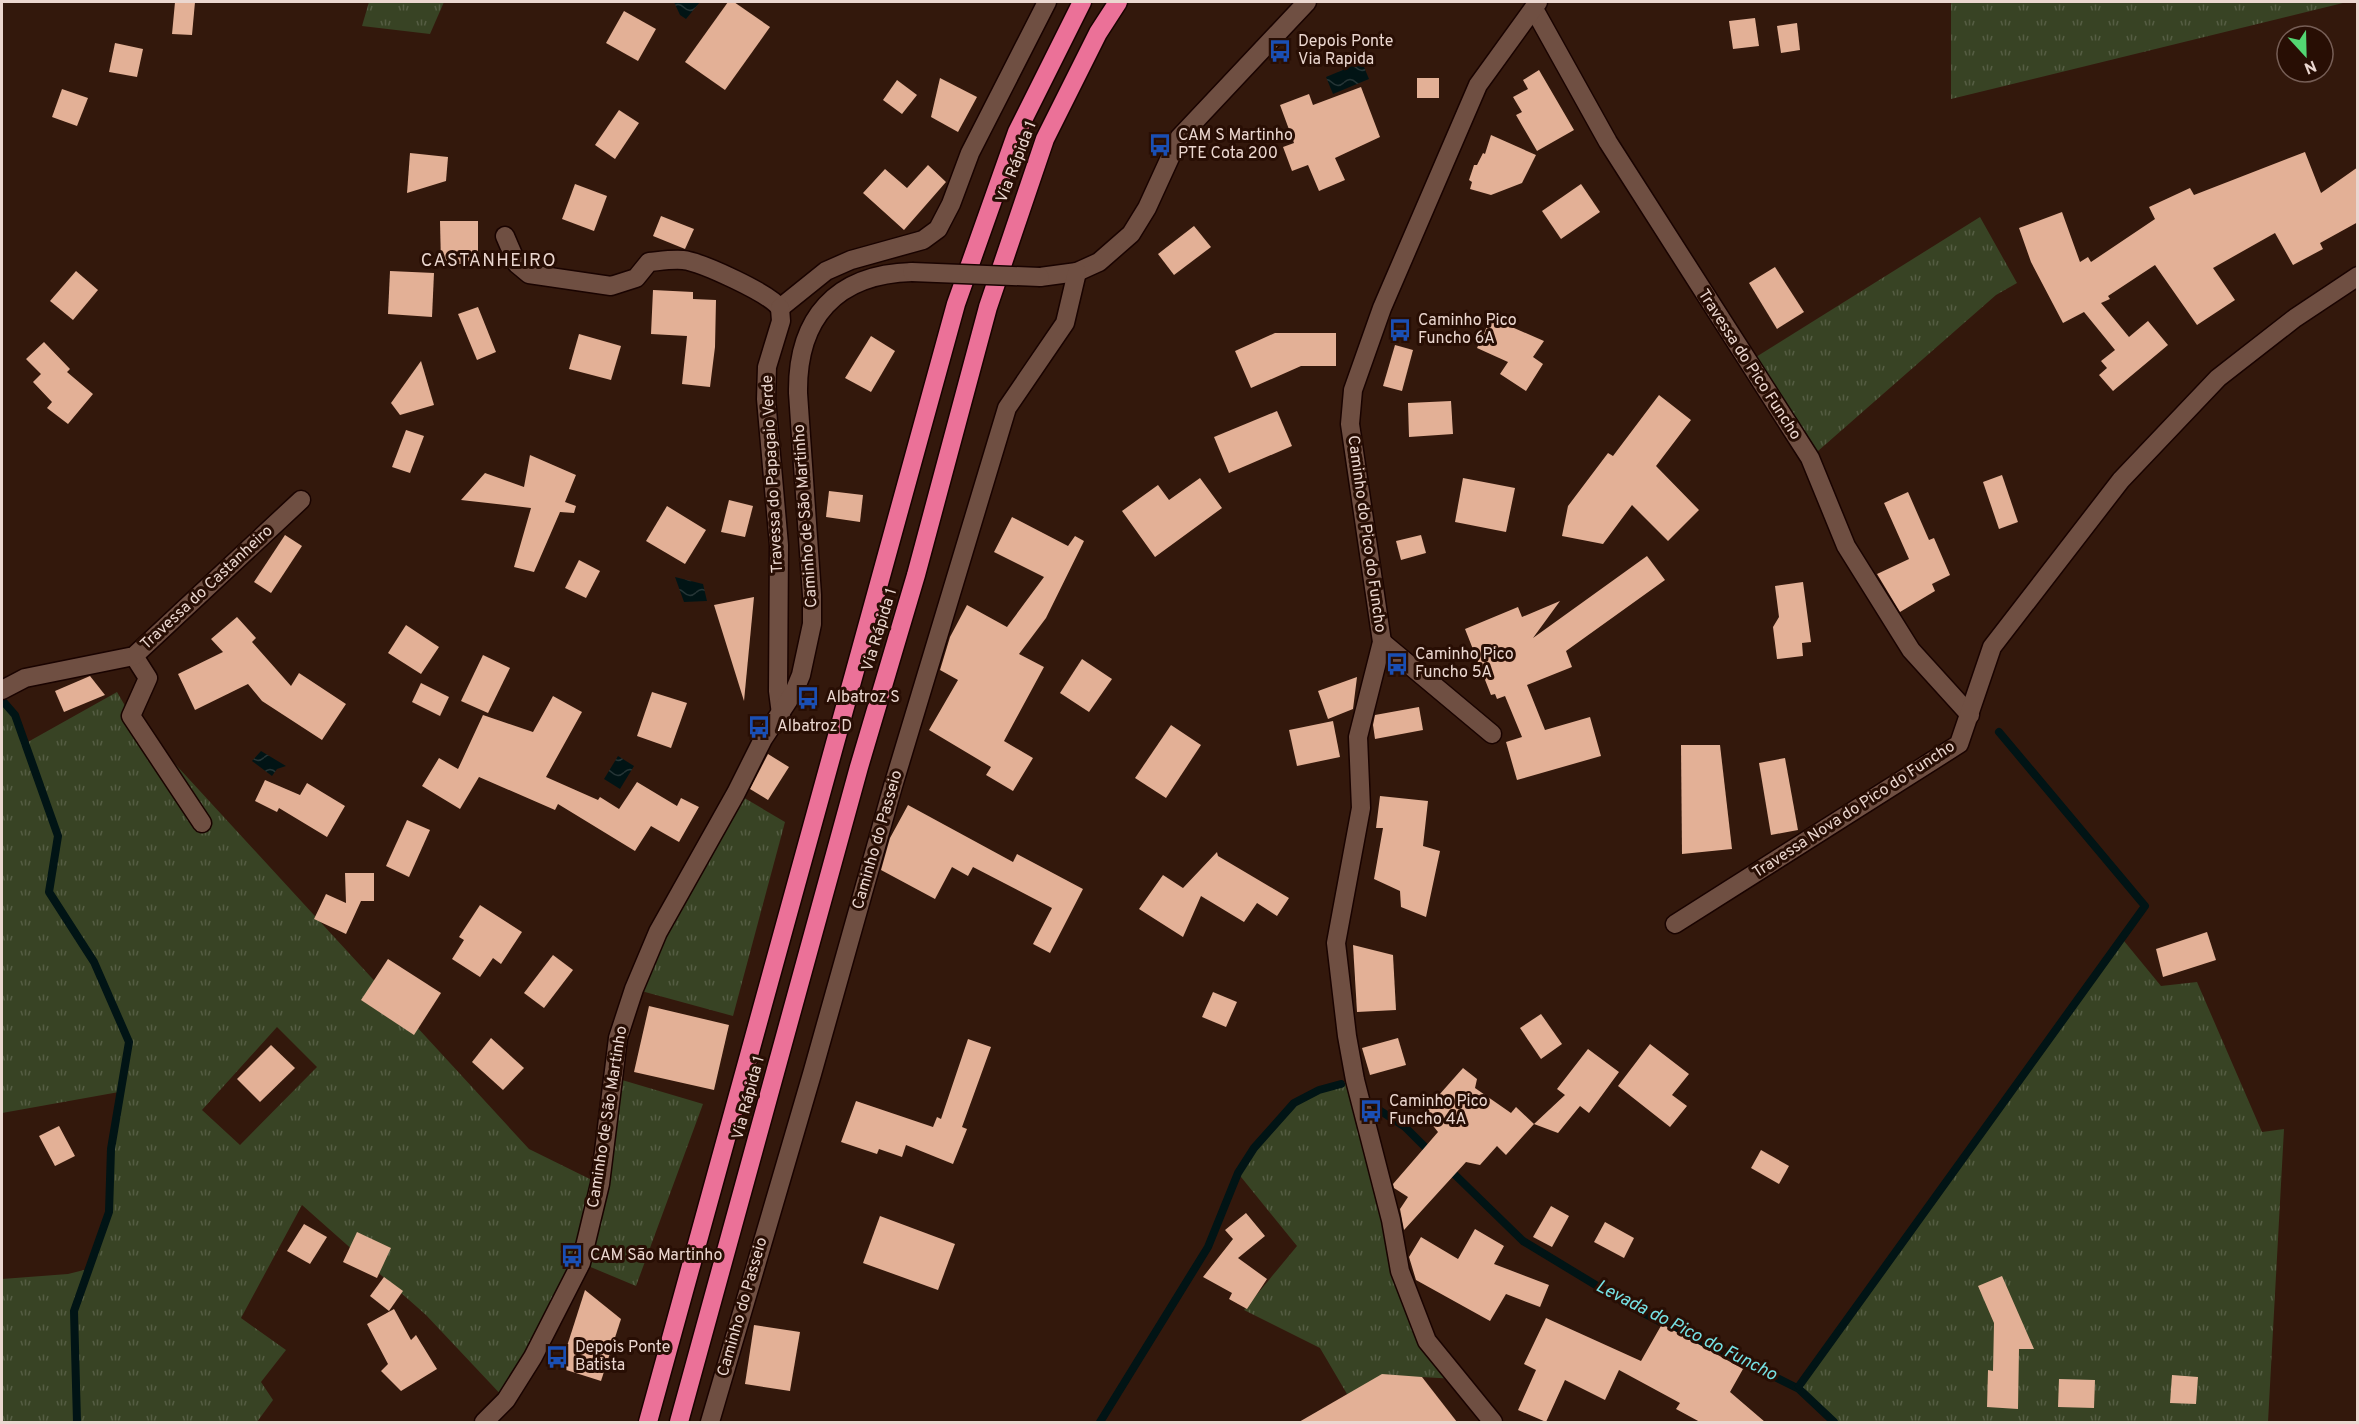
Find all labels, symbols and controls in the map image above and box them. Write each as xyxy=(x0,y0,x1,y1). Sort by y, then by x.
north arrow xyxy=(2275,24,2335,84)
place label: Depois Ponte Via Rapida xyxy=(1298,32,1393,70)
bus stop icon: Depois Ponte Via Rapida xyxy=(1267,38,1293,64)
text: N xyxy=(2301,55,2319,77)
street label: Via Rápida 1 xyxy=(992,118,1042,206)
place label: CAM S Martinho PTE Cota 200 xyxy=(1178,126,1293,164)
bus stop icon: CAM S Martinho PTE Cota 200 xyxy=(1147,132,1173,158)
district label: CASTANHEIRO xyxy=(421,250,557,273)
street label: Travessa do Pico Funcho xyxy=(1693,286,1805,444)
place label: Caminho Pico Funcho 6A xyxy=(1418,311,1517,349)
bus stop icon: Caminho Pico Funcho 6A xyxy=(1387,317,1413,343)
street label: Travessa do Papagaio Verde xyxy=(758,374,788,574)
street label: Caminho de São Martinho xyxy=(790,423,822,608)
street label: Caminho do Pico do Funcho xyxy=(1342,434,1390,634)
street label: Travessa do Castanheiro xyxy=(137,521,277,655)
street label: Via Rápida 1 xyxy=(858,586,902,674)
place label: Caminho Pico Funcho 5A xyxy=(1415,645,1514,683)
bus stop icon: Caminho Pico Funcho 5A xyxy=(1384,651,1410,677)
bus stop icon: Albatroz S xyxy=(795,685,821,711)
place label: Albatroz S xyxy=(826,688,900,708)
bus stop icon: Albatroz D xyxy=(746,714,772,740)
place label: Albatroz D xyxy=(777,717,852,737)
street label: Travessa Nova do Pico do Funcho xyxy=(1749,737,1959,883)
street label: Caminho do Passeio xyxy=(849,768,907,912)
street label: Caminho de São Martinho xyxy=(584,1024,632,1209)
street label: Via Rápida 1 xyxy=(728,1054,770,1142)
place label: Caminho Pico Funcho 4A xyxy=(1389,1092,1488,1130)
bus stop icon: Caminho Pico Funcho 4A xyxy=(1358,1098,1384,1124)
street label: Caminho do Passeio xyxy=(714,1235,772,1379)
bus stop icon: CAM São Martinho xyxy=(559,1243,585,1269)
place label: CAM São Martinho xyxy=(590,1246,722,1266)
water label: Levada do Pico do Funcho xyxy=(1592,1275,1781,1387)
place label: Depois Ponte Batista xyxy=(575,1338,670,1376)
bus stop icon: Depois Ponte Batista xyxy=(544,1344,570,1370)

